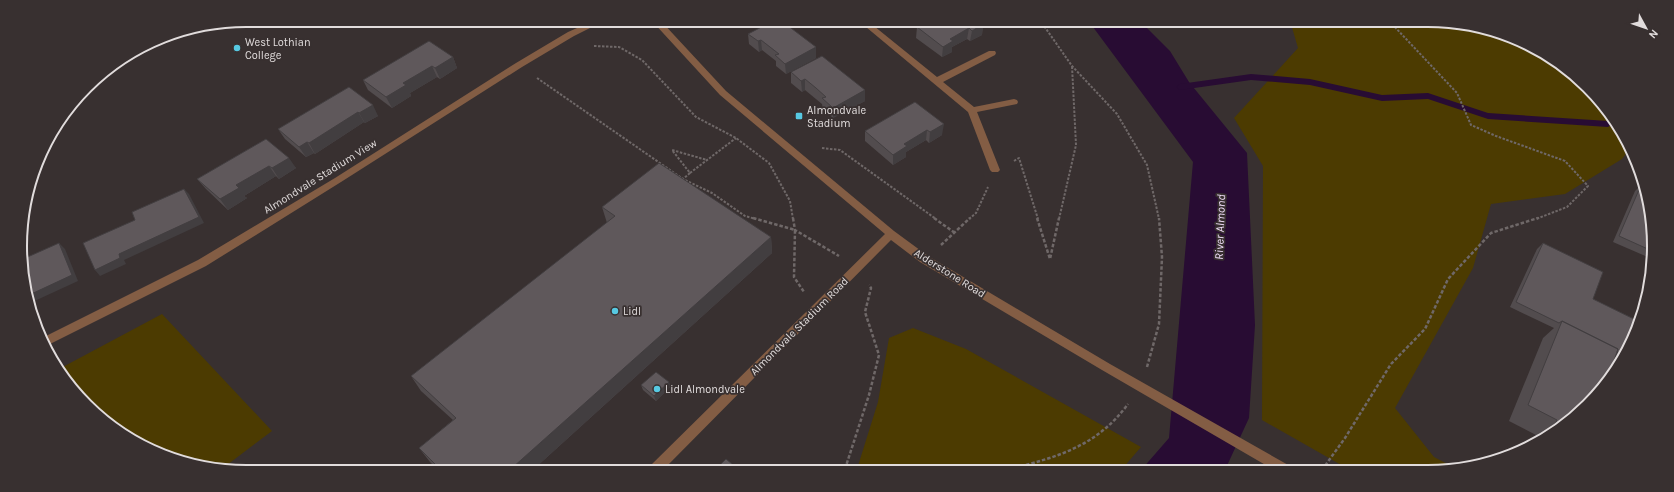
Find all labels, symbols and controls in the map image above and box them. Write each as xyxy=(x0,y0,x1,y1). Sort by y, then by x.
north arrow xyxy=(1626,8,1666,48)
text: N xyxy=(1646,27,1661,41)
place label: West Lothian College xyxy=(245,36,311,62)
marker: West Lothian College xyxy=(232,43,242,53)
place label: Almondvale Stadium xyxy=(807,104,867,130)
marker: Almondvale Stadium xyxy=(794,111,804,121)
street label: Almondvale Stadium View xyxy=(261,136,379,217)
water label: River Almond xyxy=(1212,193,1228,260)
street label: Alderstone Road xyxy=(912,246,988,301)
street label: Almondvale Stadium Road xyxy=(748,275,851,378)
place label: Lidl xyxy=(623,305,641,318)
marker: Lidl xyxy=(610,306,620,316)
place label: Lidl Almondvale xyxy=(665,383,745,396)
marker: Lidl Almondvale xyxy=(652,384,662,394)

